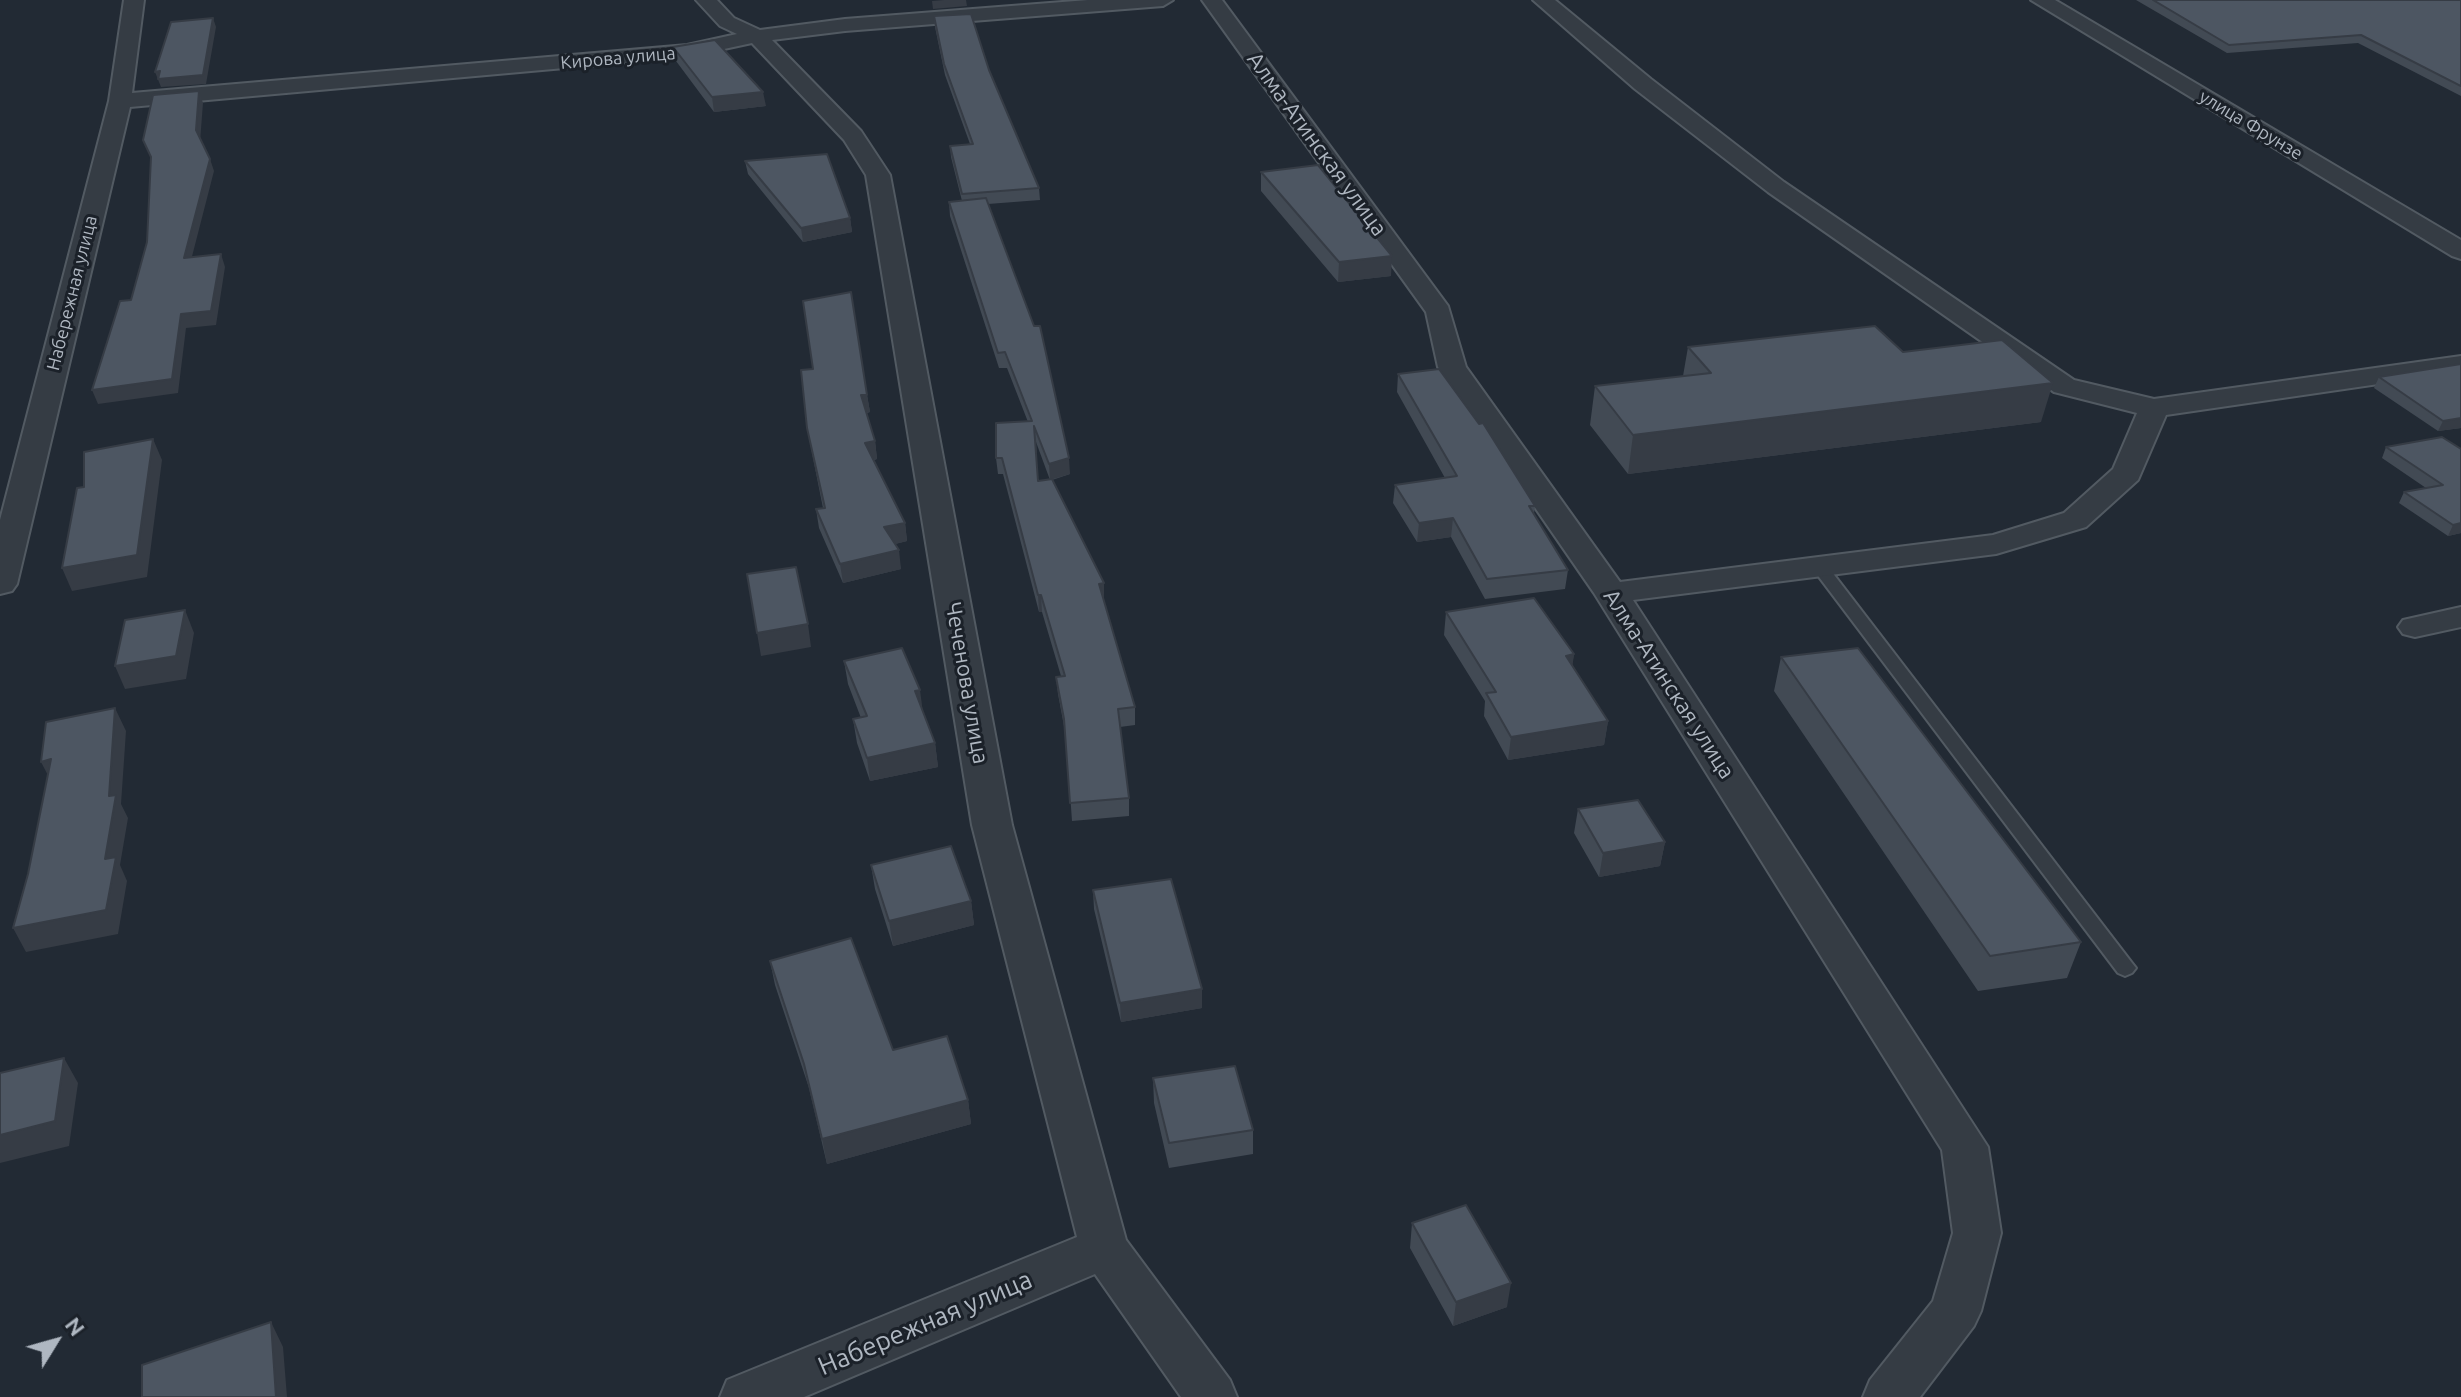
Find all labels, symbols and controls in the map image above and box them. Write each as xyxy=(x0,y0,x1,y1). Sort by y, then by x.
street label: Кирова улица xyxy=(560,42,676,74)
street label: Алма-Атинская улица xyxy=(1241,47,1393,241)
street label: улица Фрунзе xyxy=(2195,86,2307,164)
street label: Набережная улица xyxy=(42,213,102,373)
street label: Алма-Атинская улица xyxy=(1598,584,1740,784)
street label: Чеченова улица xyxy=(940,600,994,766)
street label: Набережная улица xyxy=(813,1264,1037,1382)
north arrow xyxy=(16,1301,96,1381)
text: N xyxy=(61,1312,90,1340)

